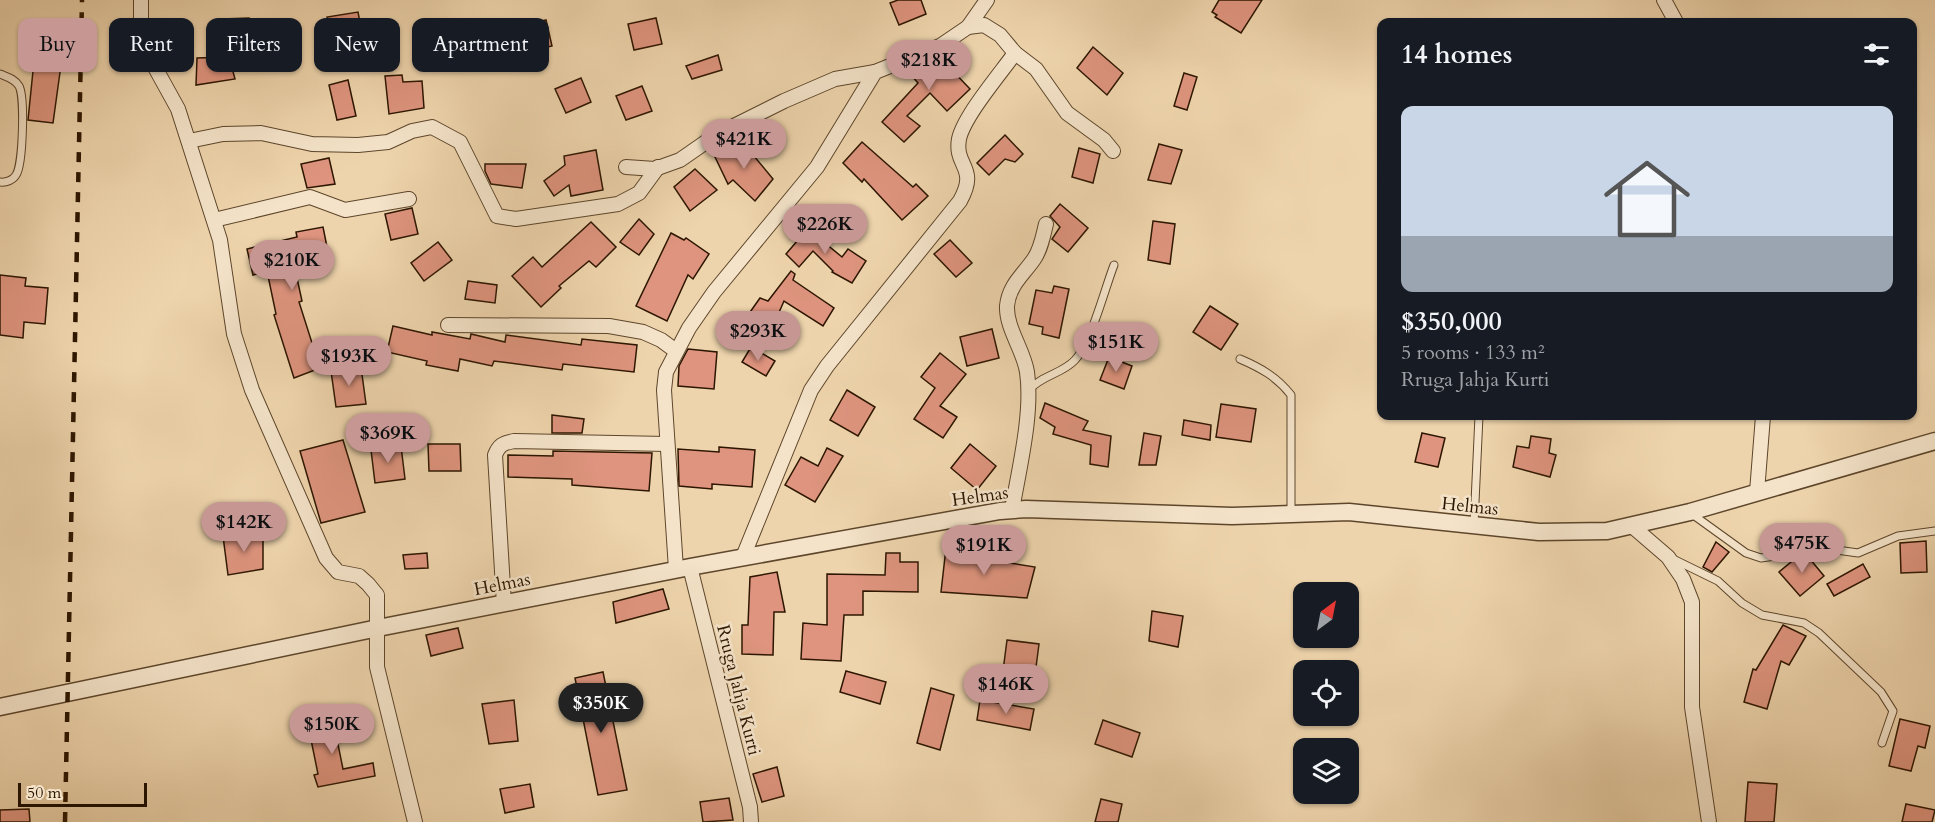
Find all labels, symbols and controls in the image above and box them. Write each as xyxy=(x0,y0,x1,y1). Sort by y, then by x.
chip: Buy xyxy=(18,18,97,72)
chip: Rent xyxy=(109,18,194,72)
chip: Filters xyxy=(206,18,302,72)
chip: New xyxy=(314,18,400,72)
chip: Apartment xyxy=(412,18,549,72)
text: 14 homes xyxy=(1401,37,1512,72)
icon: filters xyxy=(1860,38,1893,71)
pin: $218K xyxy=(887,40,971,91)
text: $218K xyxy=(900,46,958,73)
pin: $421K xyxy=(702,119,786,170)
text: $421K xyxy=(715,125,773,152)
icon: home xyxy=(1593,145,1701,253)
pin: $226K xyxy=(783,204,867,255)
text: $226K xyxy=(796,210,854,237)
pin: $210K xyxy=(250,240,334,291)
text: $210K xyxy=(263,246,321,273)
text: $350,000 xyxy=(1401,304,1502,339)
pin: $293K xyxy=(716,311,800,362)
text: $293K xyxy=(729,317,787,344)
pin: $151K xyxy=(1074,322,1158,373)
text: $151K xyxy=(1087,328,1145,355)
pin: $193K xyxy=(307,336,391,387)
text: 5 rooms · 133 m² xyxy=(1401,339,1545,366)
text: $193K xyxy=(320,342,378,369)
text: Rruga Jahja Kurti xyxy=(1401,366,1550,393)
pin: $369K xyxy=(346,413,430,464)
text: $369K xyxy=(359,419,417,446)
street label: Helmas xyxy=(950,480,1010,513)
street label: Helmas xyxy=(1440,491,1500,522)
pin: $142K xyxy=(202,502,286,553)
text: $142K xyxy=(215,508,273,535)
pin: $475K xyxy=(1760,523,1844,574)
pin: $191K xyxy=(942,525,1026,576)
text: $475K xyxy=(1773,529,1831,556)
text: $191K xyxy=(955,531,1013,558)
street label: Helmas xyxy=(472,567,532,602)
north arrow xyxy=(1293,582,1359,648)
map controls xyxy=(1293,582,1359,804)
street label: Rruga Jahja Kurti xyxy=(710,622,767,758)
button: locate xyxy=(1293,660,1359,726)
pin: $146K xyxy=(964,664,1048,715)
text: $146K xyxy=(977,670,1035,697)
pin: $350K xyxy=(559,683,643,734)
text: $350K xyxy=(572,689,630,716)
pin: $150K xyxy=(290,704,374,755)
text: $150K xyxy=(303,710,361,737)
button: layers xyxy=(1293,738,1359,804)
scale bar xyxy=(18,780,147,808)
text: 50 m xyxy=(27,782,61,804)

